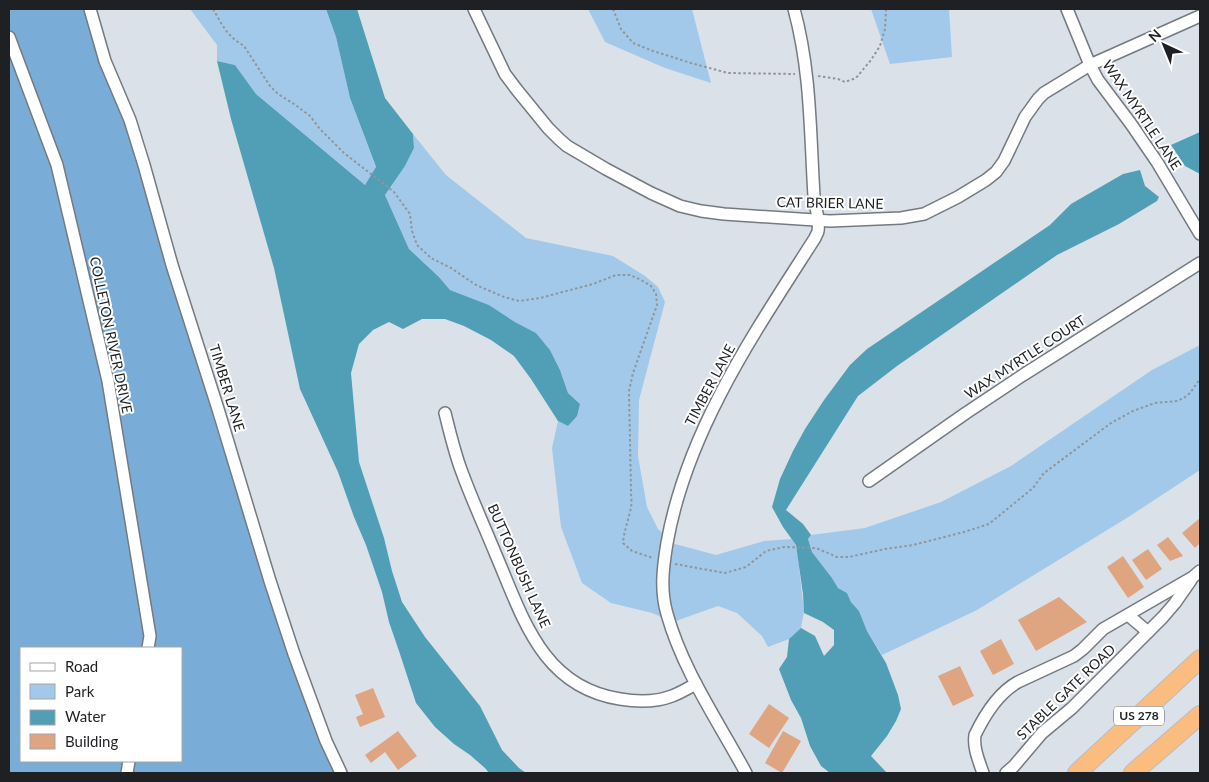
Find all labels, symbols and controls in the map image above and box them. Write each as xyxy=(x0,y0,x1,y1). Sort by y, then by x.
north arrow xyxy=(1139,20,1189,70)
text: N xyxy=(1145,25,1164,45)
street label: WAX MYRTLE LANE xyxy=(1099,57,1185,173)
street label: CAT BRIER LANE xyxy=(776,193,884,212)
street label: COLLETON RIVER DRIVE xyxy=(87,255,136,415)
street label: WAX MYRTLE COURT xyxy=(961,311,1089,402)
street label: TIMBER LANE xyxy=(681,341,738,429)
street label: TIMBER LANE xyxy=(206,342,249,433)
street label: BUTTONBUSH LANE xyxy=(484,501,554,630)
street label: STABLE GATE ROAD xyxy=(1013,640,1119,743)
legend xyxy=(20,647,182,762)
text: Road xyxy=(65,657,98,675)
text: Park xyxy=(65,682,95,700)
road number: US 278 xyxy=(1114,706,1164,726)
text: Water xyxy=(65,707,106,725)
text: Building xyxy=(65,732,118,750)

